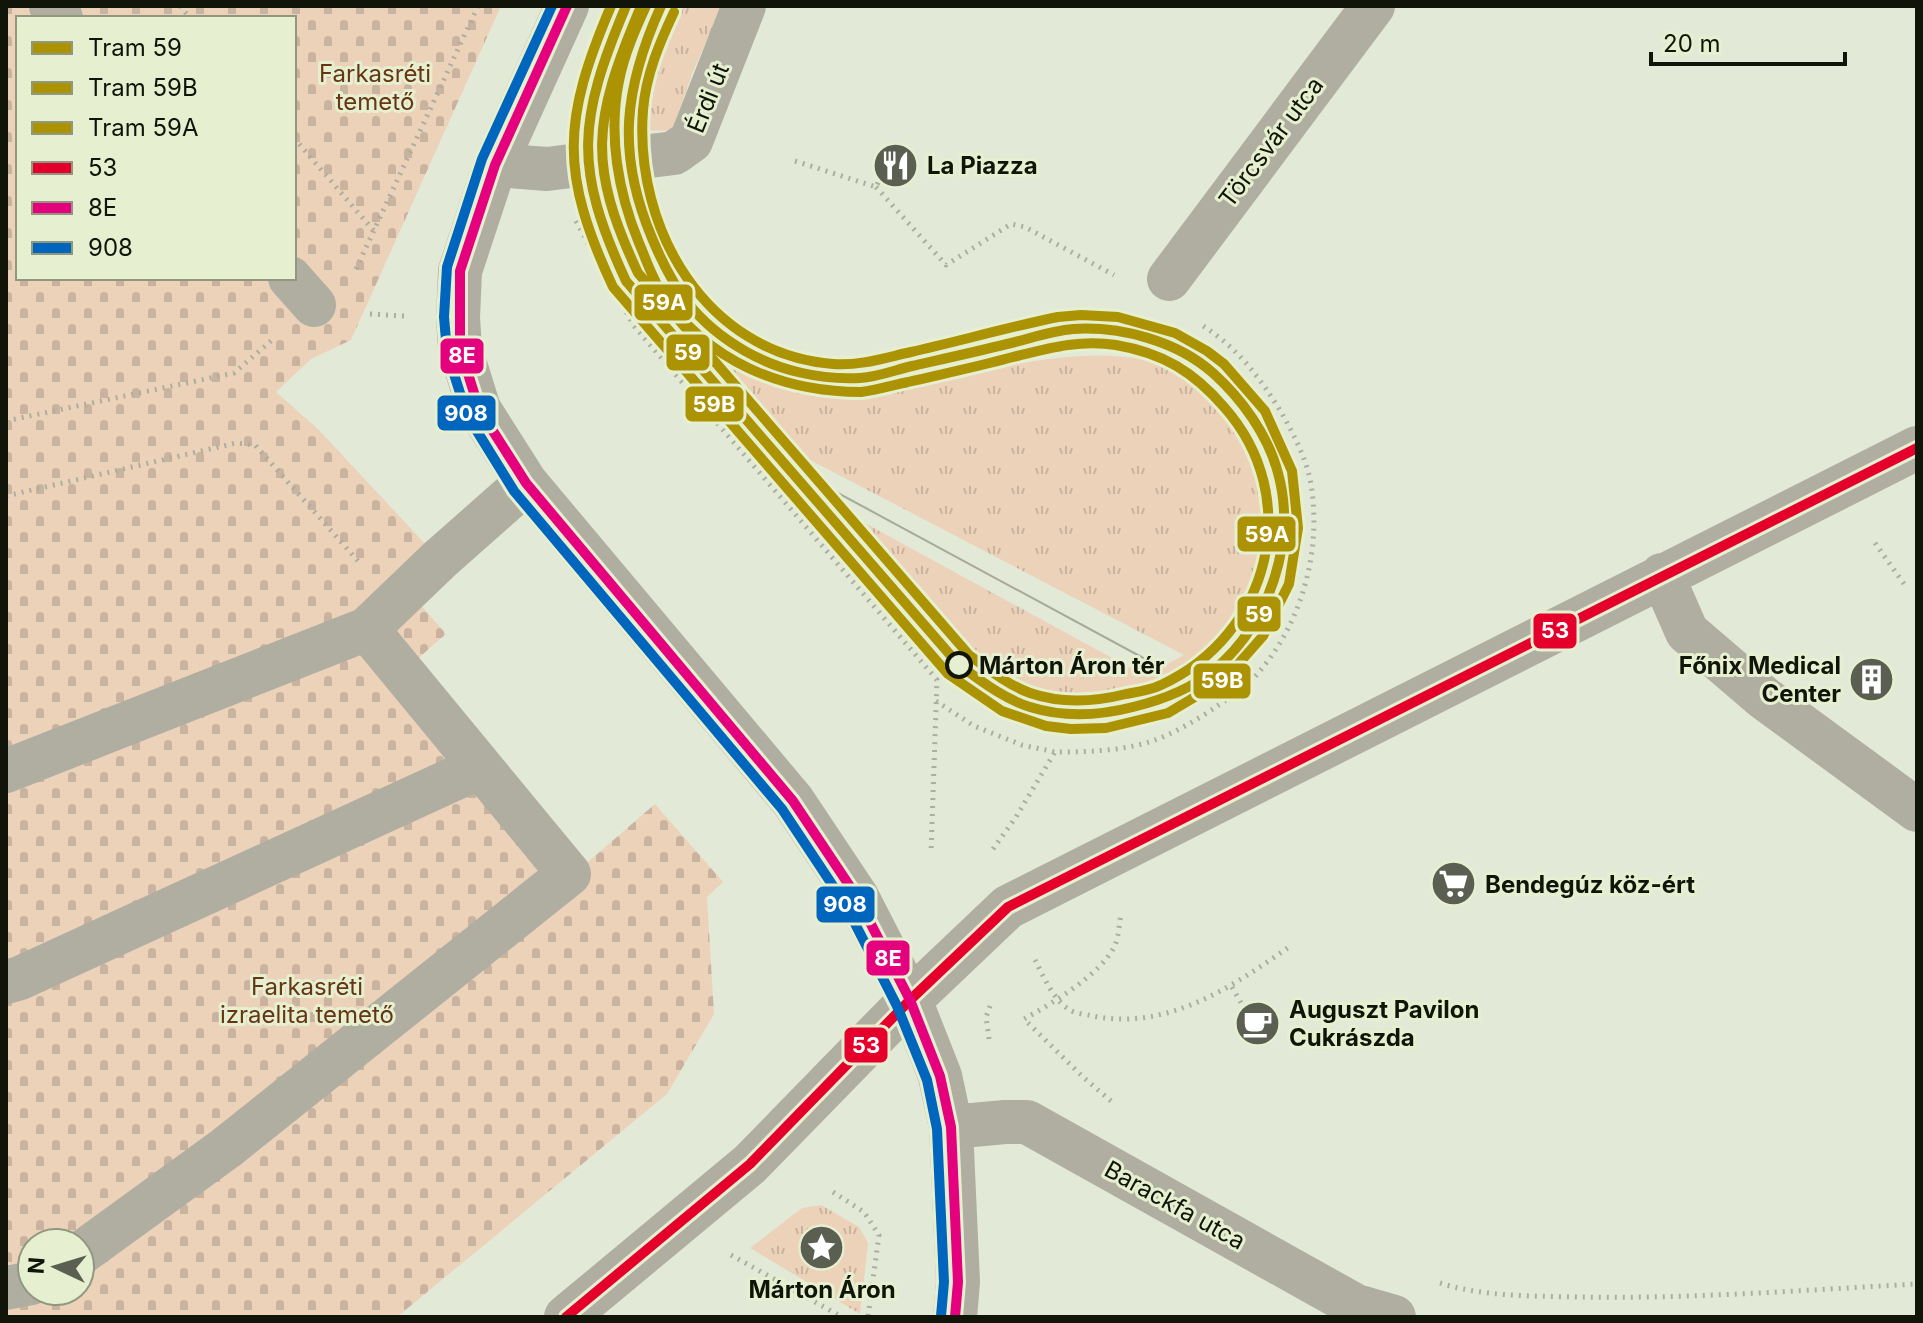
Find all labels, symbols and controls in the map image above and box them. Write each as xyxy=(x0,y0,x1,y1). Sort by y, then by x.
legend xyxy=(16,16,296,280)
scale bar xyxy=(1651,16,1845,66)
text: 20 m xyxy=(1663,29,1721,58)
text: Tram 59 xyxy=(88,33,182,62)
park label: Farkasréti temető xyxy=(319,59,431,116)
street label: Érdi út xyxy=(680,59,735,137)
street label: Törcsvár utca xyxy=(1213,71,1329,213)
text: Tram 59B xyxy=(88,73,198,102)
text: Tram 59A xyxy=(88,113,198,142)
restaurant icon: La Piazza xyxy=(872,141,920,189)
place label: La Piazza xyxy=(927,151,1038,180)
text: 53 xyxy=(88,153,117,182)
text: 8E xyxy=(88,193,117,222)
text: 908 xyxy=(88,233,133,262)
line badge: 59A xyxy=(633,283,694,322)
text: 59A xyxy=(642,289,686,315)
line badge: 59 xyxy=(665,333,711,372)
line badge: 8E xyxy=(439,337,485,375)
text: 59 xyxy=(674,339,702,365)
text: 8E xyxy=(448,342,476,368)
line badge: 59B xyxy=(684,385,745,423)
text: 59B xyxy=(693,391,735,417)
line badge: 908 xyxy=(436,394,497,432)
text: 908 xyxy=(444,400,488,426)
line badge: 59A xyxy=(1236,515,1297,553)
text: 59A xyxy=(1245,521,1289,547)
line badge: 59 xyxy=(1236,595,1282,633)
text: 59 xyxy=(1245,601,1273,627)
line badge: 53 xyxy=(1532,612,1578,650)
text: 53 xyxy=(1541,617,1569,643)
place label: Márton Áron tér xyxy=(979,651,1165,680)
place label: Főnix Medical Center xyxy=(1679,651,1841,708)
marker: Márton Áron tér xyxy=(946,652,972,678)
building icon: Főnix Medical Center xyxy=(1848,655,1896,703)
line badge: 59B xyxy=(1192,662,1252,700)
text: 59B xyxy=(1201,667,1243,693)
supermarket icon: Bendegúz köz-ért xyxy=(1430,860,1478,908)
place label: Bendegúz köz-ért xyxy=(1485,870,1695,899)
line badge: 908 xyxy=(815,885,876,924)
text: 908 xyxy=(823,891,867,917)
line badge: 8E xyxy=(865,939,911,977)
text: 8E xyxy=(874,945,902,971)
park label: Farkasréti izraelita temető xyxy=(220,972,394,1029)
place label: Auguszt Pavilon Cukrászda xyxy=(1289,995,1479,1052)
cafe icon: Auguszt Pavilon Cukrászda xyxy=(1234,999,1282,1047)
line badge: 53 xyxy=(843,1026,889,1064)
text: 53 xyxy=(852,1032,880,1058)
street label: Barackfa utca xyxy=(1100,1154,1250,1256)
place icon: Márton Áron xyxy=(798,1223,846,1271)
north arrow xyxy=(16,1227,96,1307)
text: N xyxy=(22,1256,50,1275)
place label: Márton Áron xyxy=(748,1275,896,1304)

